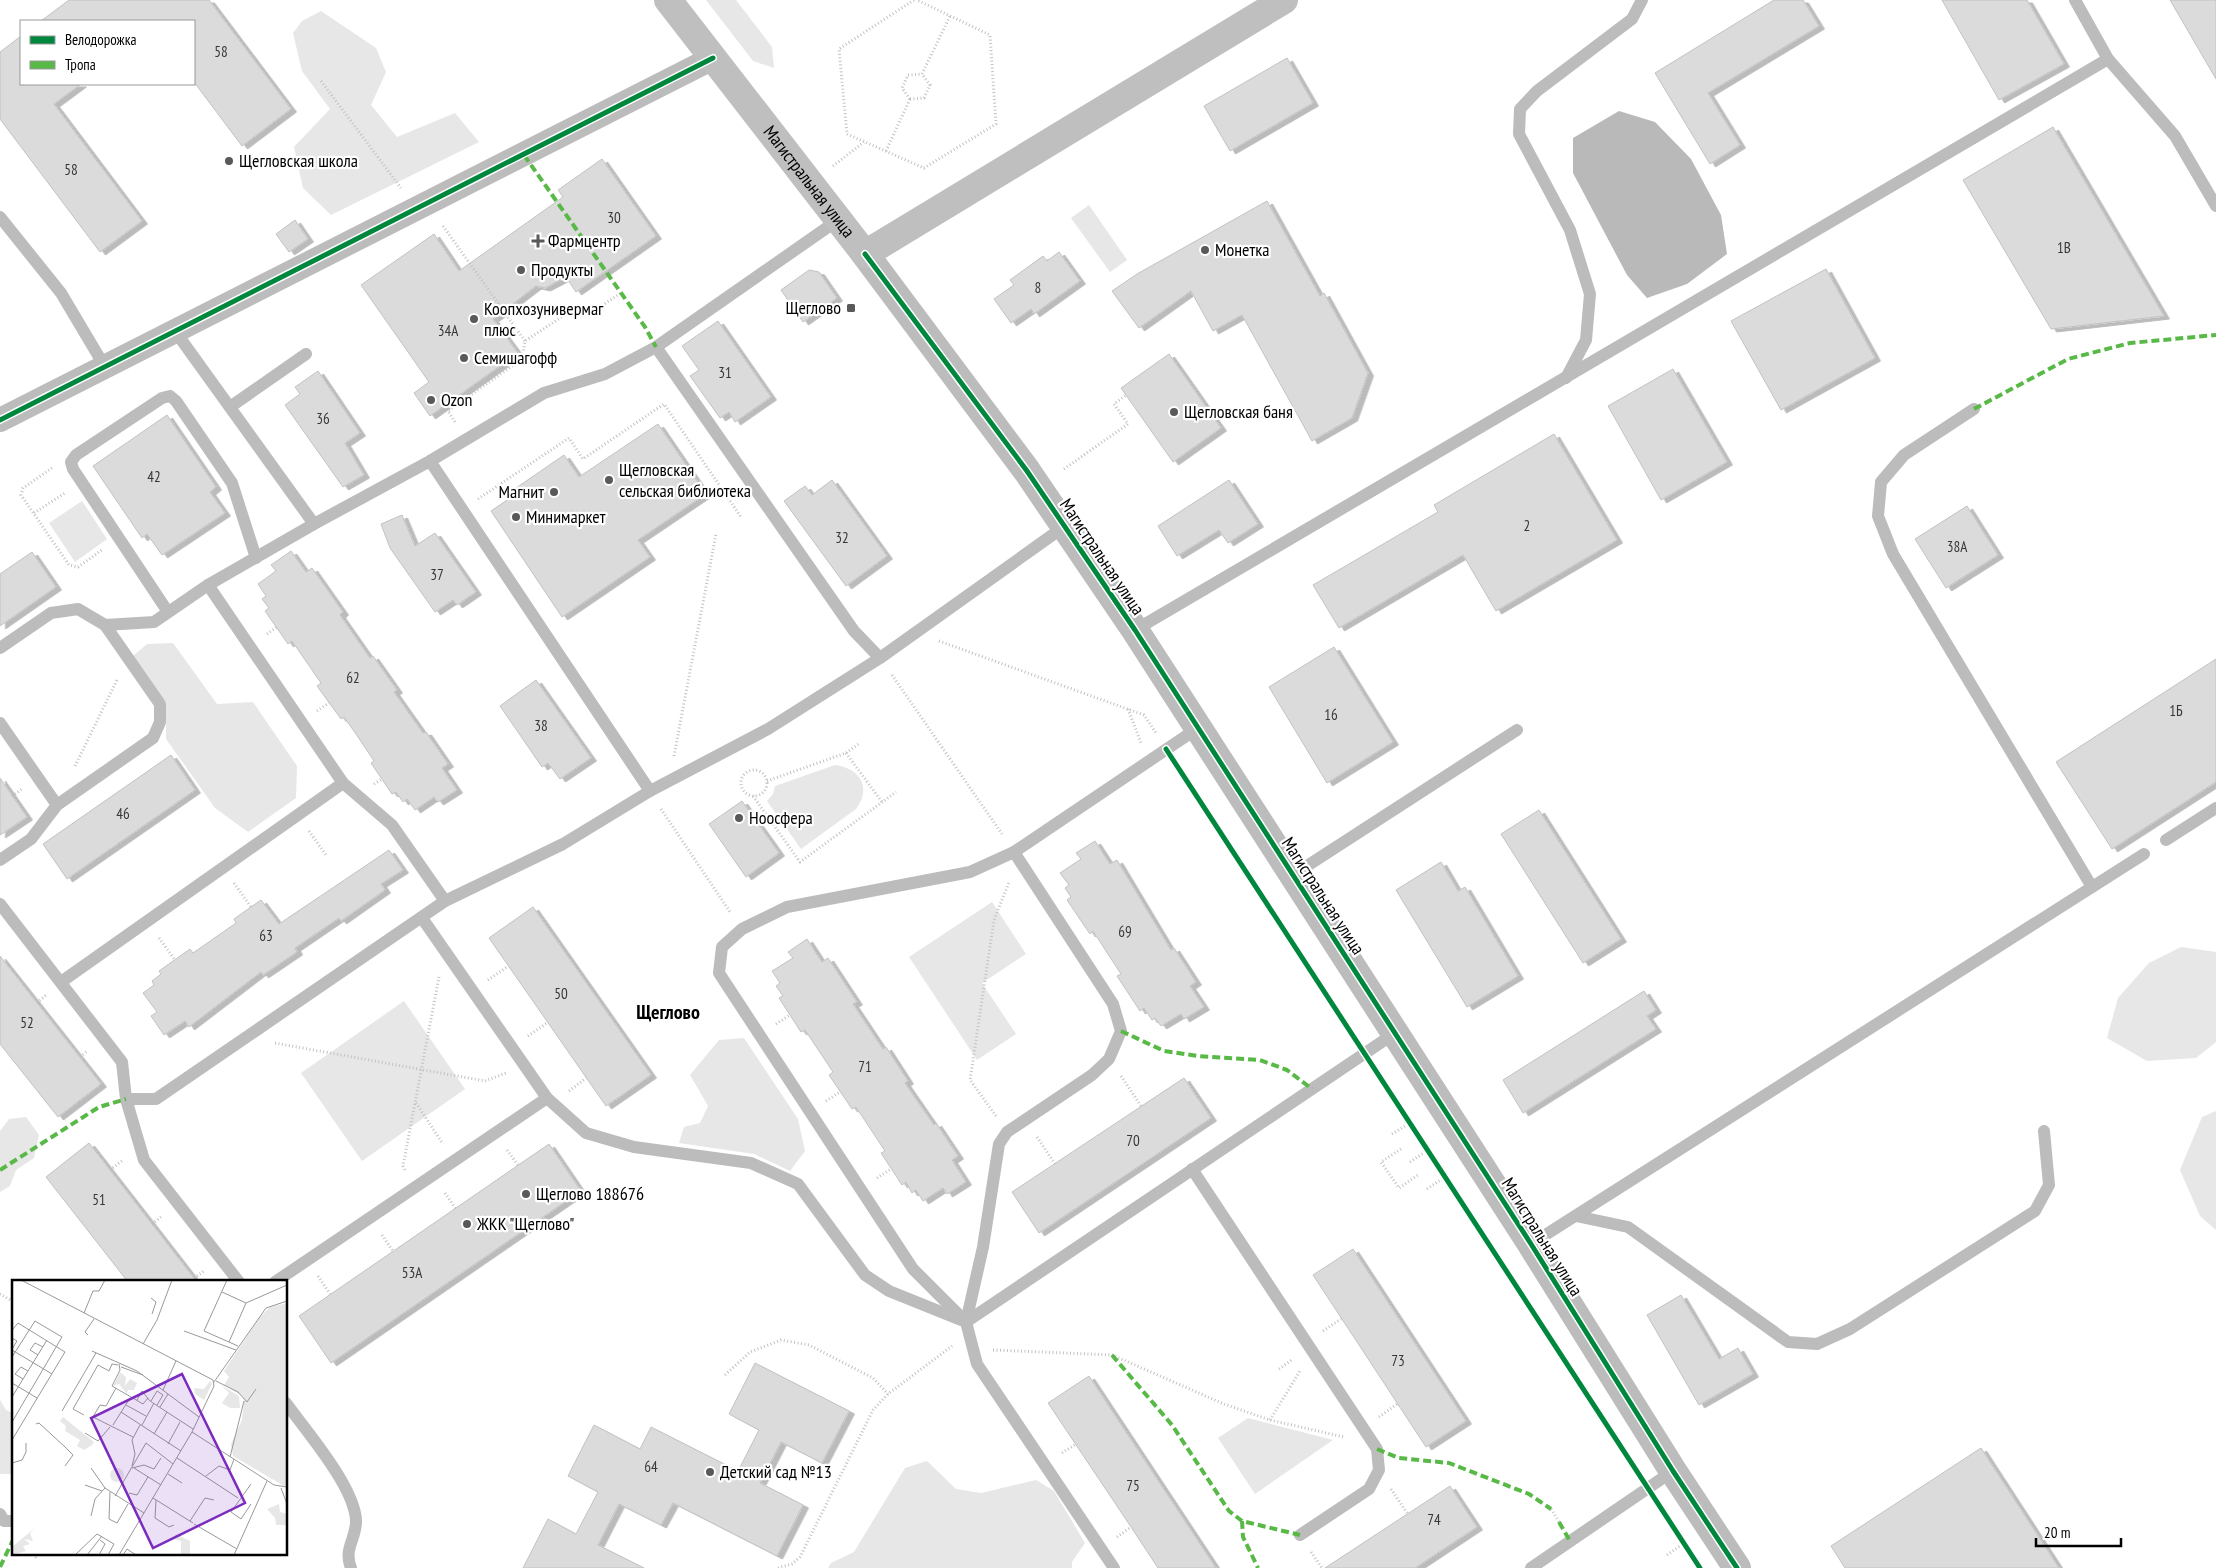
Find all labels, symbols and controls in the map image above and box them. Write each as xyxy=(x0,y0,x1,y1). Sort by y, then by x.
legend xyxy=(20,20,195,85)
text: Велодорожка xyxy=(65,30,136,49)
house number: 58 xyxy=(214,42,228,61)
text: Тропа xyxy=(65,55,96,74)
street label: Магистральная улица xyxy=(759,121,860,242)
place label: Щегловская школа xyxy=(239,149,358,172)
marker: Щегловская школа xyxy=(223,155,235,167)
house number: 58 xyxy=(64,160,78,179)
house number: 30 xyxy=(607,208,621,227)
place label: Фармцентр xyxy=(548,229,621,252)
marker: Фармцентр xyxy=(532,235,544,247)
place label: Монетка xyxy=(1215,238,1269,261)
house number: 1В xyxy=(2057,238,2071,257)
marker: Монетка xyxy=(1199,244,1211,256)
place label: Продукты xyxy=(531,258,593,281)
marker: Продукты xyxy=(515,264,527,276)
house number: 8 xyxy=(1035,278,1041,297)
place label: Щеглово xyxy=(785,296,841,319)
place label: Коопхозунивермаг плюс xyxy=(484,297,604,341)
marker: Щеглово xyxy=(845,302,857,314)
marker: Коопхозунивермаг плюс xyxy=(468,313,480,325)
house number: 34А xyxy=(438,321,459,340)
place label: Семишагофф xyxy=(474,346,557,369)
marker: Семишагофф xyxy=(458,352,470,364)
house number: 31 xyxy=(718,363,732,382)
place label: Ozon xyxy=(441,388,473,411)
marker: Ozon xyxy=(425,394,437,406)
place label: Щегловская баня xyxy=(1184,400,1293,423)
marker: Щегловская баня xyxy=(1168,406,1180,418)
house number: 36 xyxy=(316,409,330,428)
place label: Щегловская сельская библиотека xyxy=(619,458,751,502)
house number: 42 xyxy=(147,467,161,486)
marker: Щегловская сельская библиотека xyxy=(603,474,615,486)
place label: Магнит xyxy=(499,480,544,503)
marker: Магнит xyxy=(548,486,560,498)
street label: Магистральная улица xyxy=(1055,494,1150,619)
place label: Минимаркет xyxy=(526,505,606,528)
marker: Минимаркет xyxy=(510,511,522,523)
house number: 2 xyxy=(1524,516,1530,535)
house number: 32 xyxy=(835,528,849,547)
house number: 38А xyxy=(1947,537,1968,556)
house number: 37 xyxy=(430,565,444,584)
house number: 62 xyxy=(346,668,360,687)
house number: 1Б xyxy=(2169,701,2183,720)
house number: 16 xyxy=(1324,705,1338,724)
house number: 38 xyxy=(534,716,548,735)
house number: 46 xyxy=(116,804,130,823)
place label: Ноосфера xyxy=(749,806,813,829)
marker: Ноосфера xyxy=(733,812,745,824)
street label: Магистральная улица xyxy=(1277,833,1370,959)
house number: 69 xyxy=(1118,922,1132,941)
house number: 63 xyxy=(259,926,273,945)
house number: 50 xyxy=(554,984,568,1003)
district label: Щеглово xyxy=(636,999,700,1025)
house number: 52 xyxy=(20,1013,34,1032)
house number: 71 xyxy=(858,1057,872,1076)
house number: 70 xyxy=(1126,1131,1140,1150)
street label: Магистральная улица xyxy=(1497,1173,1588,1300)
place label: Щеглово 188676 xyxy=(536,1182,644,1205)
marker: Щеглово 188676 xyxy=(520,1188,532,1200)
house number: 51 xyxy=(92,1190,106,1209)
place label: ЖКК "Щеглово" xyxy=(476,1212,574,1235)
marker: ЖКК "Щеглово" xyxy=(461,1218,473,1230)
house number: 53А xyxy=(402,1263,423,1282)
inset map xyxy=(12,1280,288,1556)
house number: 73 xyxy=(1391,1351,1405,1370)
house number: 64 xyxy=(644,1457,658,1476)
place label: Детский сад №13 xyxy=(720,1460,832,1483)
marker: Детский сад №13 xyxy=(704,1466,716,1478)
house number: 75 xyxy=(1126,1476,1140,1495)
house number: 74 xyxy=(1427,1510,1441,1529)
scale bar xyxy=(2036,1516,2121,1548)
text: 20 m xyxy=(2044,1523,2070,1542)

